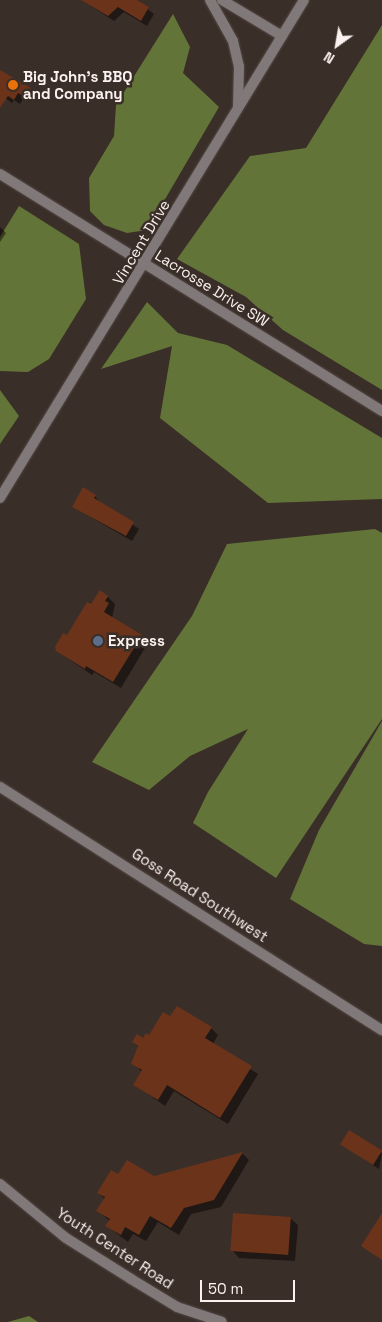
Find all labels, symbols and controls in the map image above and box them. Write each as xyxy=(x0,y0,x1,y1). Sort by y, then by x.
north arrow xyxy=(312,20,362,70)
text: N xyxy=(320,48,338,68)
place label: Big John’s BBQ and Company xyxy=(23,67,132,102)
marker: Big John’s BBQ and Company xyxy=(7,79,19,91)
street label: Vincent Drive xyxy=(109,196,173,288)
street label: Lacrosse Drive SW xyxy=(152,246,272,330)
place label: Express xyxy=(108,632,165,650)
marker: Express xyxy=(92,635,104,647)
street label: Goss Road Southwest xyxy=(129,844,271,946)
street label: Youth Center Road xyxy=(53,1204,177,1292)
scale bar xyxy=(202,1270,297,1302)
text: 50 m xyxy=(208,1279,243,1298)

